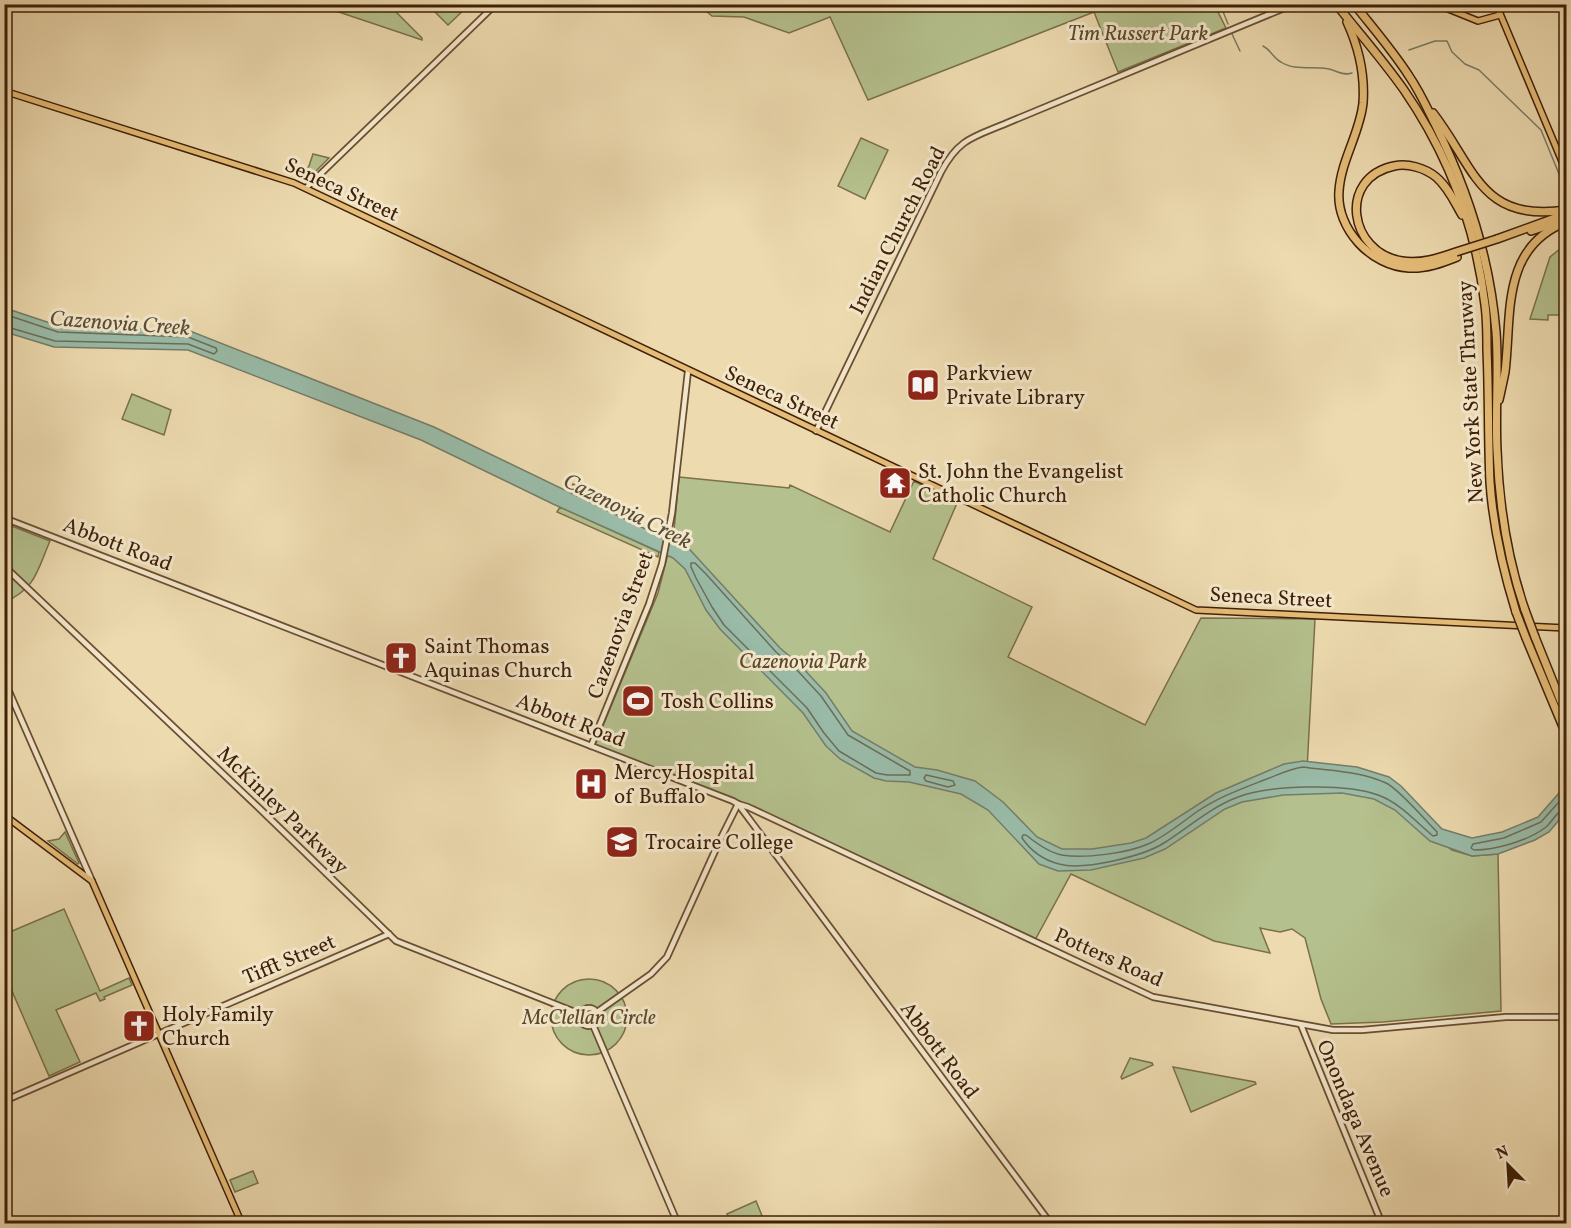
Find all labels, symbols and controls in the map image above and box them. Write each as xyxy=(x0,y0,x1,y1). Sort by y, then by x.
park label: Tim Russert Park xyxy=(1068,20,1209,49)
street label: Indian Church Road xyxy=(843,142,953,320)
street label: Seneca Street xyxy=(279,151,403,230)
street label: New York State Thruway xyxy=(1451,279,1492,504)
water label: Cazenovia Creek xyxy=(49,304,191,345)
street label: Seneca Street xyxy=(719,359,843,438)
place label: Parkview Private Library xyxy=(946,360,1085,413)
library icon: Parkview Private Library xyxy=(905,367,941,403)
place label: St. John the Evangelist Catholic Church xyxy=(918,458,1124,511)
temple icon: St. John the Evangelist Catholic Church xyxy=(877,465,913,501)
water label: Cazenovia Creek xyxy=(557,466,697,558)
street label: Abbott Road xyxy=(59,511,176,580)
street label: Cazenovia Street xyxy=(581,548,662,703)
street label: Seneca Street xyxy=(1209,581,1333,616)
place label: Saint Thomas Aquinas Church xyxy=(424,633,572,686)
church icon: Saint Thomas Aquinas Church xyxy=(383,640,419,676)
park label: Cazenovia Park xyxy=(739,648,867,677)
sports icon: Tosh Collins xyxy=(620,683,656,719)
street label: Abbott Road xyxy=(512,687,629,756)
place label: Tosh Collins xyxy=(661,688,774,717)
street label: McKinley Parkway xyxy=(210,741,355,882)
place label: Mercy Hospital of Buffalo xyxy=(614,759,755,812)
hospital icon: Mercy Hospital of Buffalo xyxy=(573,766,609,802)
school or university icon: Trocaire College xyxy=(604,824,640,860)
place label: Trocaire College xyxy=(645,829,793,858)
street label: Potters Road xyxy=(1049,921,1168,995)
street label: Tifft Street xyxy=(239,928,340,993)
street label: Abbott Road xyxy=(893,996,985,1106)
place label: Holy Family Church xyxy=(162,1001,274,1054)
park label: McClellan Circle xyxy=(521,1004,656,1033)
church icon: Holy Family Church xyxy=(121,1008,157,1044)
street label: Onondaga Avenue xyxy=(1308,1036,1401,1202)
north arrow xyxy=(1478,1135,1538,1195)
text: N xyxy=(1493,1141,1513,1166)

